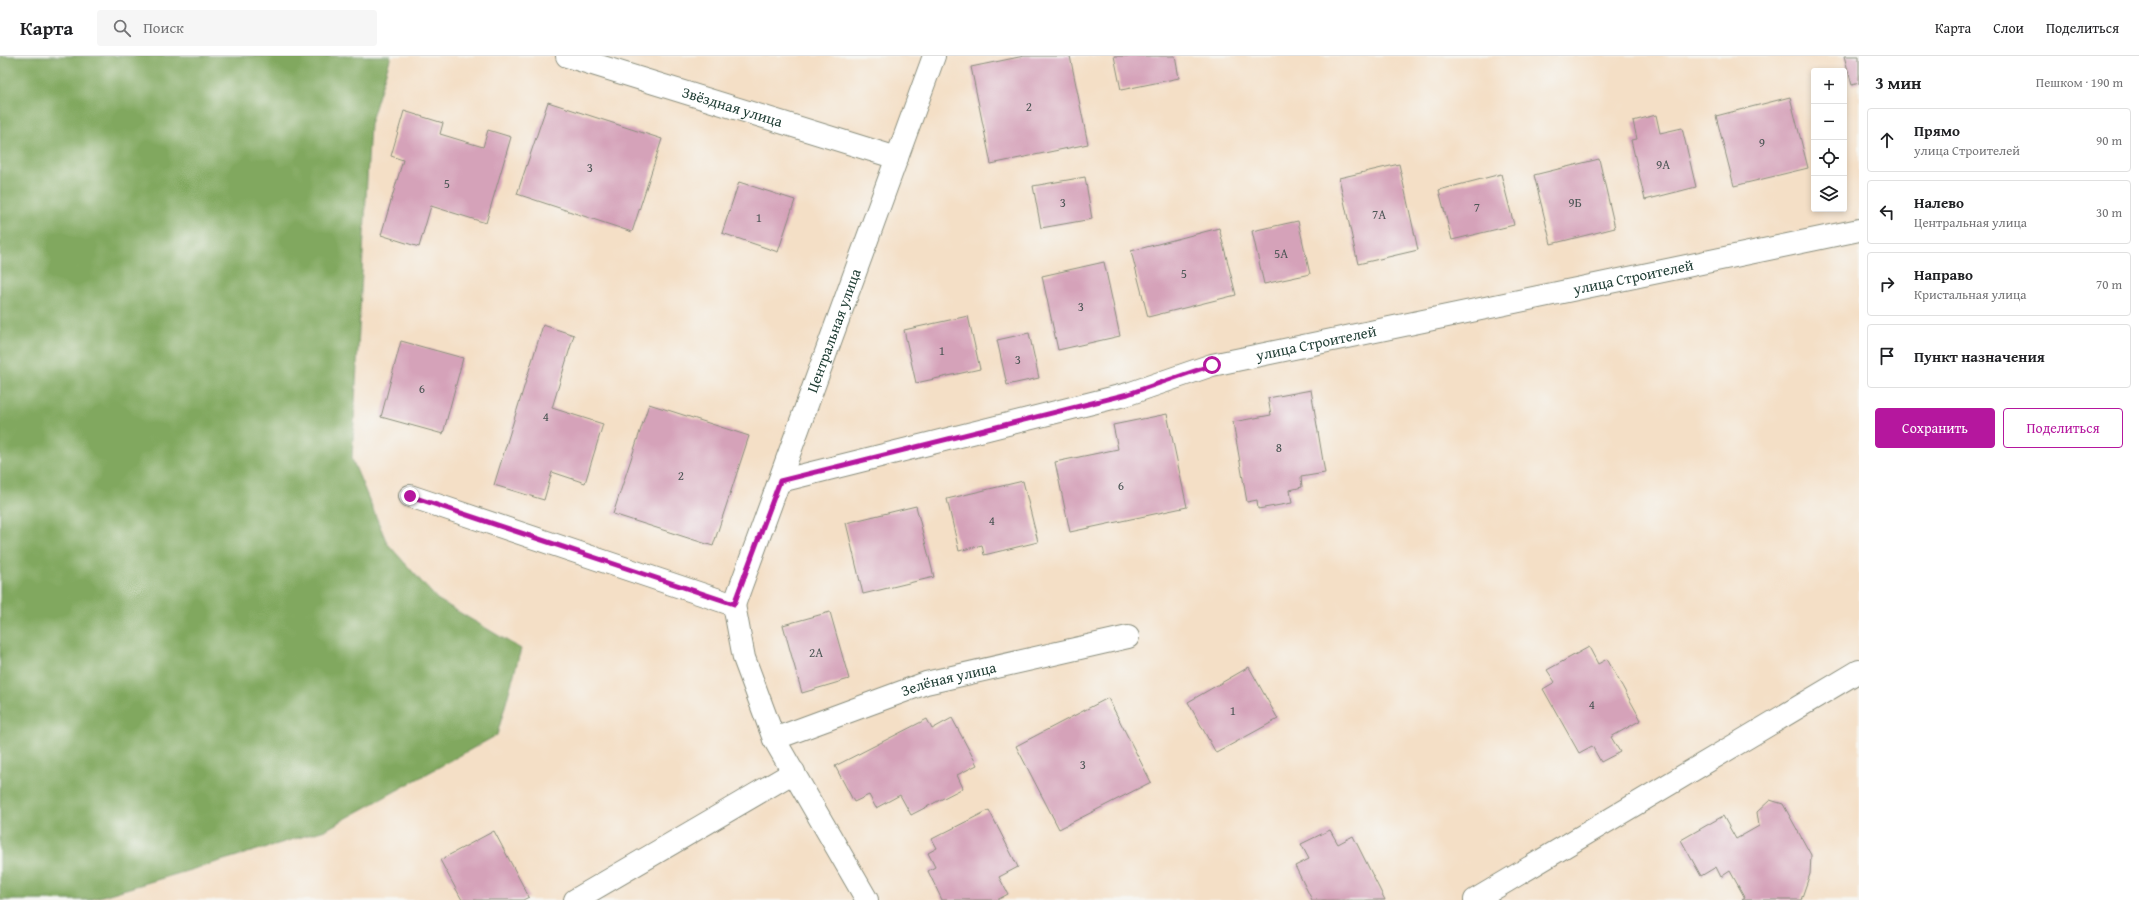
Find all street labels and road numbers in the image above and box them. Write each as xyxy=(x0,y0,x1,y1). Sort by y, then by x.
street label: Звёздная улица xyxy=(680,81,786,132)
street label: улица Строителей xyxy=(1570,254,1695,300)
street label: Центральная улица xyxy=(801,265,866,395)
street label: улица Строителей xyxy=(1253,320,1378,366)
street label: Зелёная улица xyxy=(898,656,999,701)

